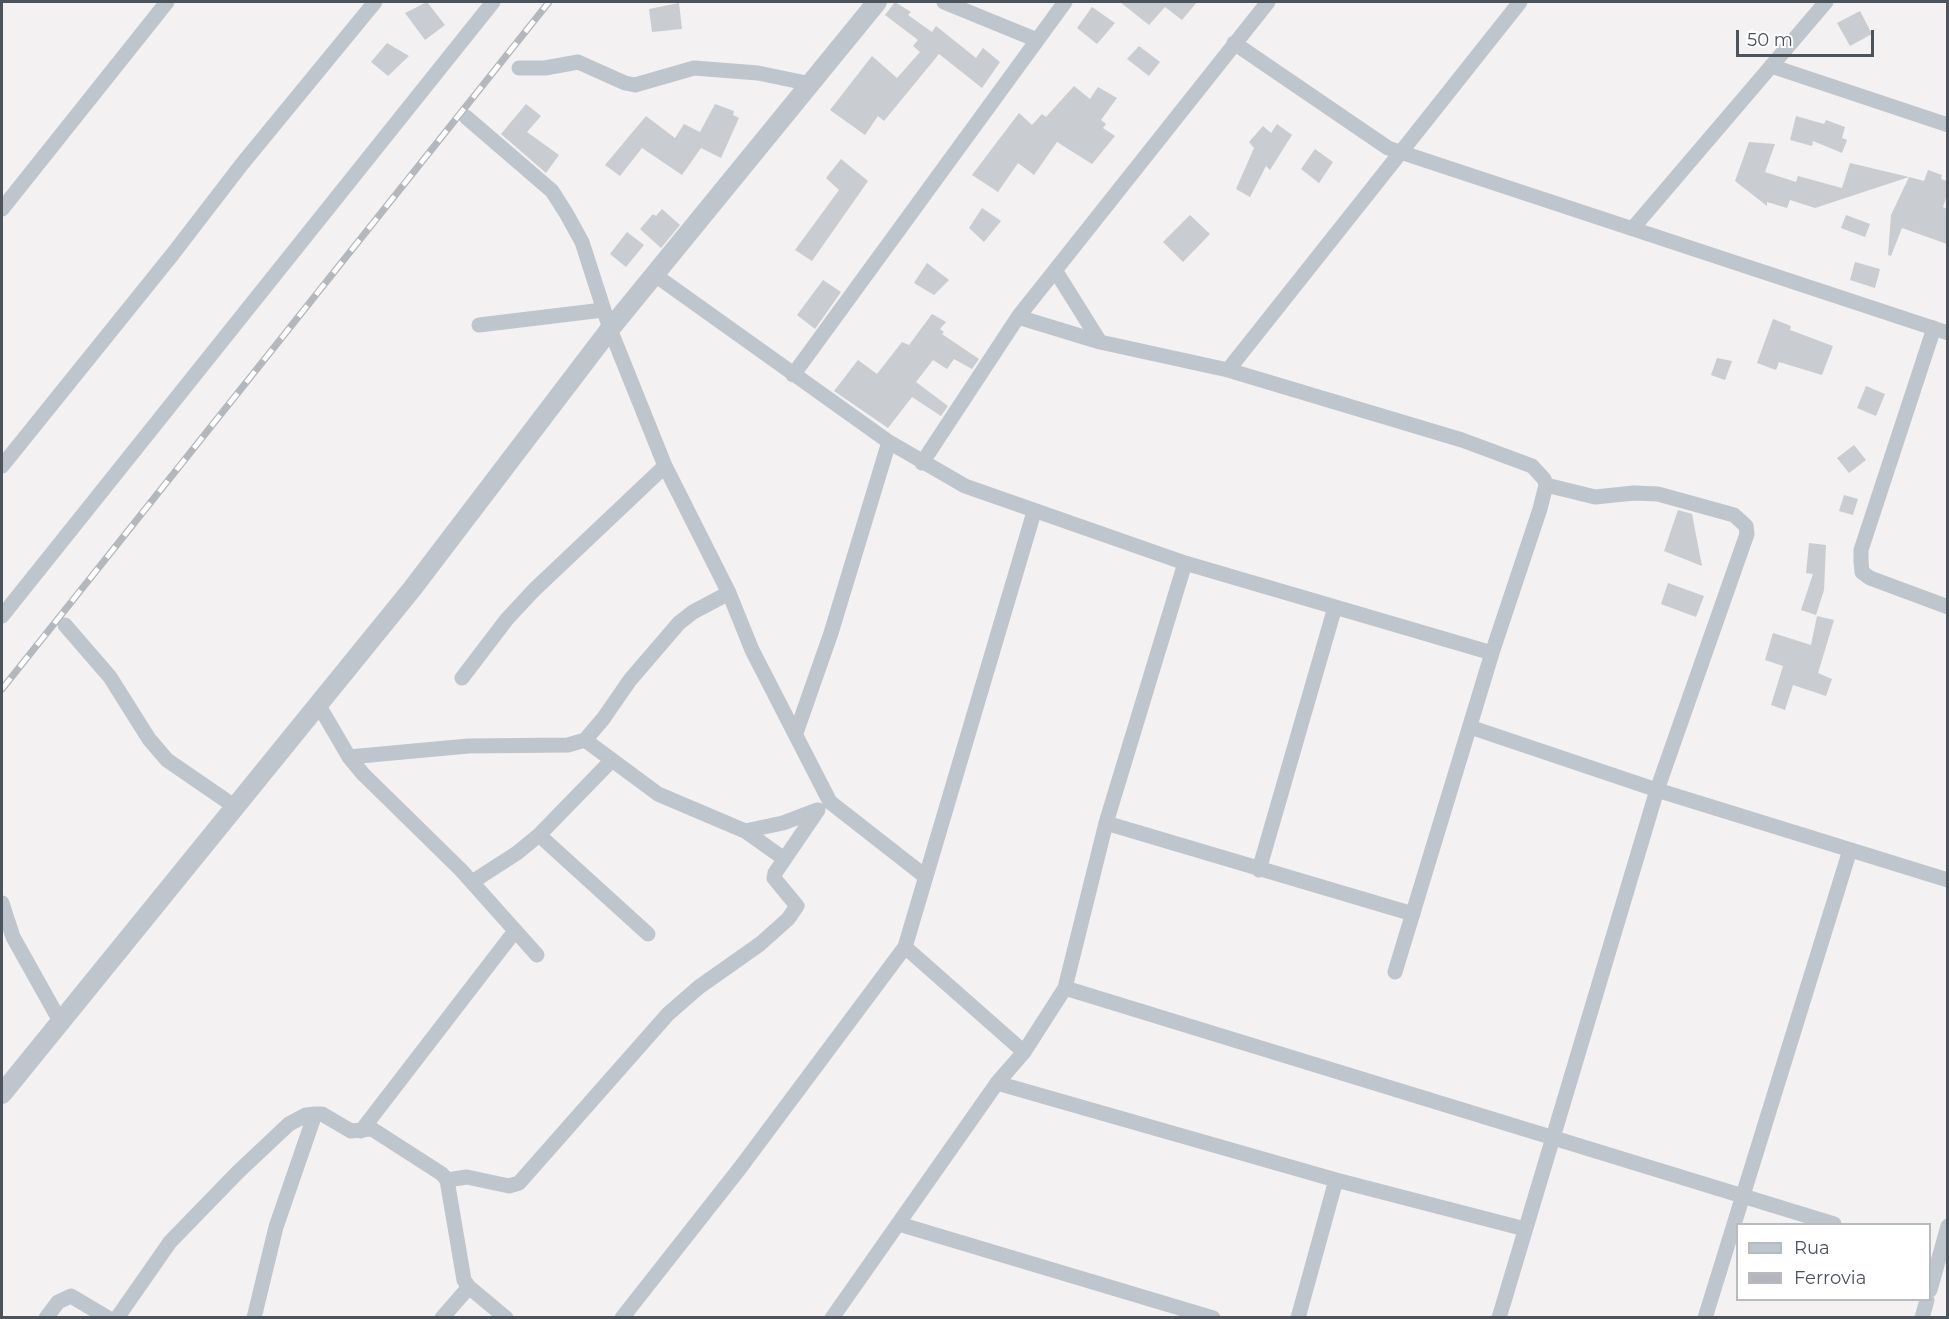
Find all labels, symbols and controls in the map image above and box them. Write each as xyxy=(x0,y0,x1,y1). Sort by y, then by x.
scale bar xyxy=(1739,18,1877,56)
text: 50 m xyxy=(1747,29,1793,51)
legend xyxy=(1736,1223,1931,1301)
text: Rua xyxy=(1794,1237,1830,1259)
text: Ferrovia xyxy=(1794,1267,1866,1289)

